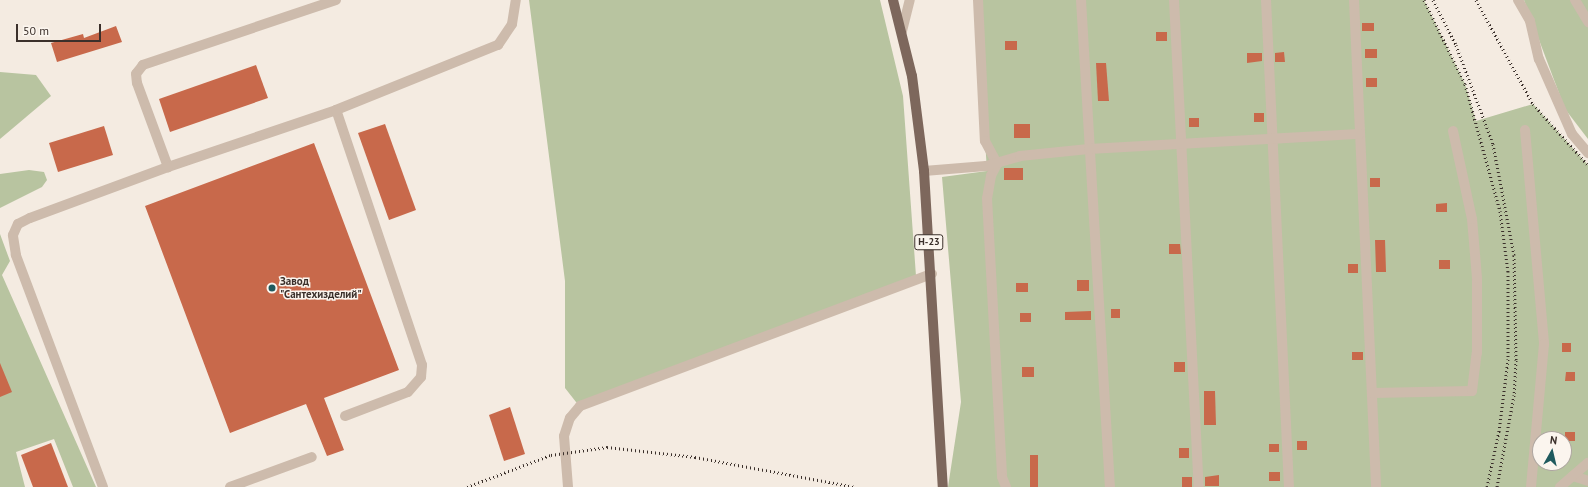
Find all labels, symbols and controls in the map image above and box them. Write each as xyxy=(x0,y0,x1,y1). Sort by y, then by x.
scale bar xyxy=(18,16,103,42)
text: 50 m xyxy=(23,23,49,38)
road number: Н-23 xyxy=(914,234,944,250)
place label: Завод "Сантехизделий" xyxy=(280,275,362,301)
marker: Завод "Сантехизделий" xyxy=(267,283,277,293)
north arrow xyxy=(1532,431,1572,471)
text: N xyxy=(1549,433,1558,448)

